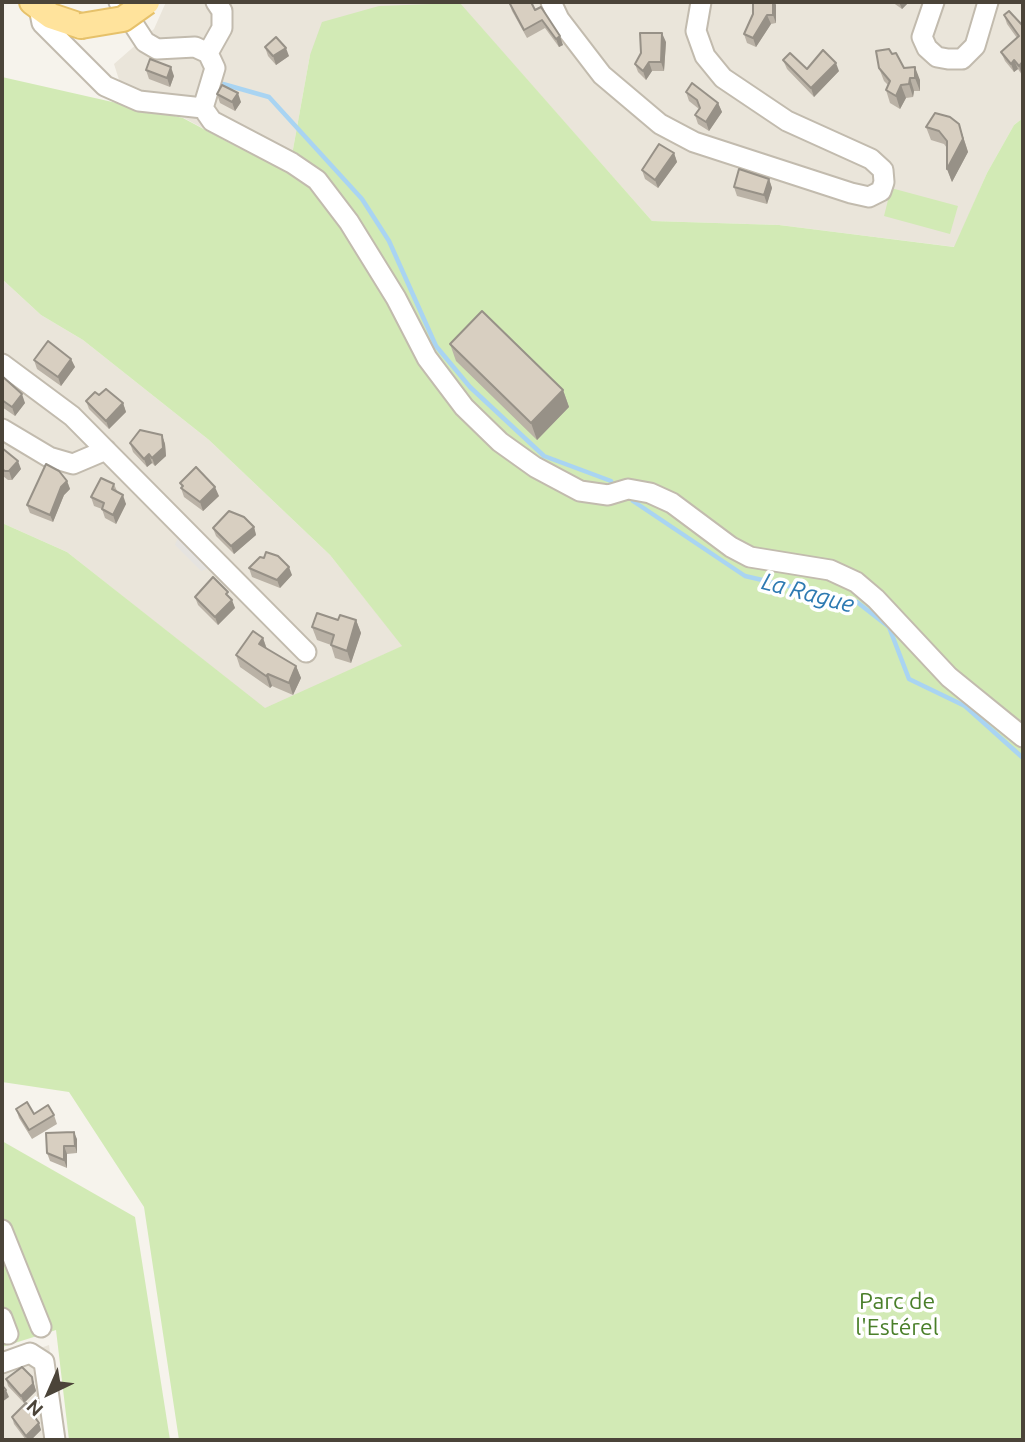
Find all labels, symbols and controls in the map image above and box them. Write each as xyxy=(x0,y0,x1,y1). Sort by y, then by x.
water label: La Rague xyxy=(759,567,857,619)
park label: Parc de l'Estérel xyxy=(855,1287,939,1341)
north arrow xyxy=(14,1358,84,1428)
text: N xyxy=(22,1395,47,1421)

